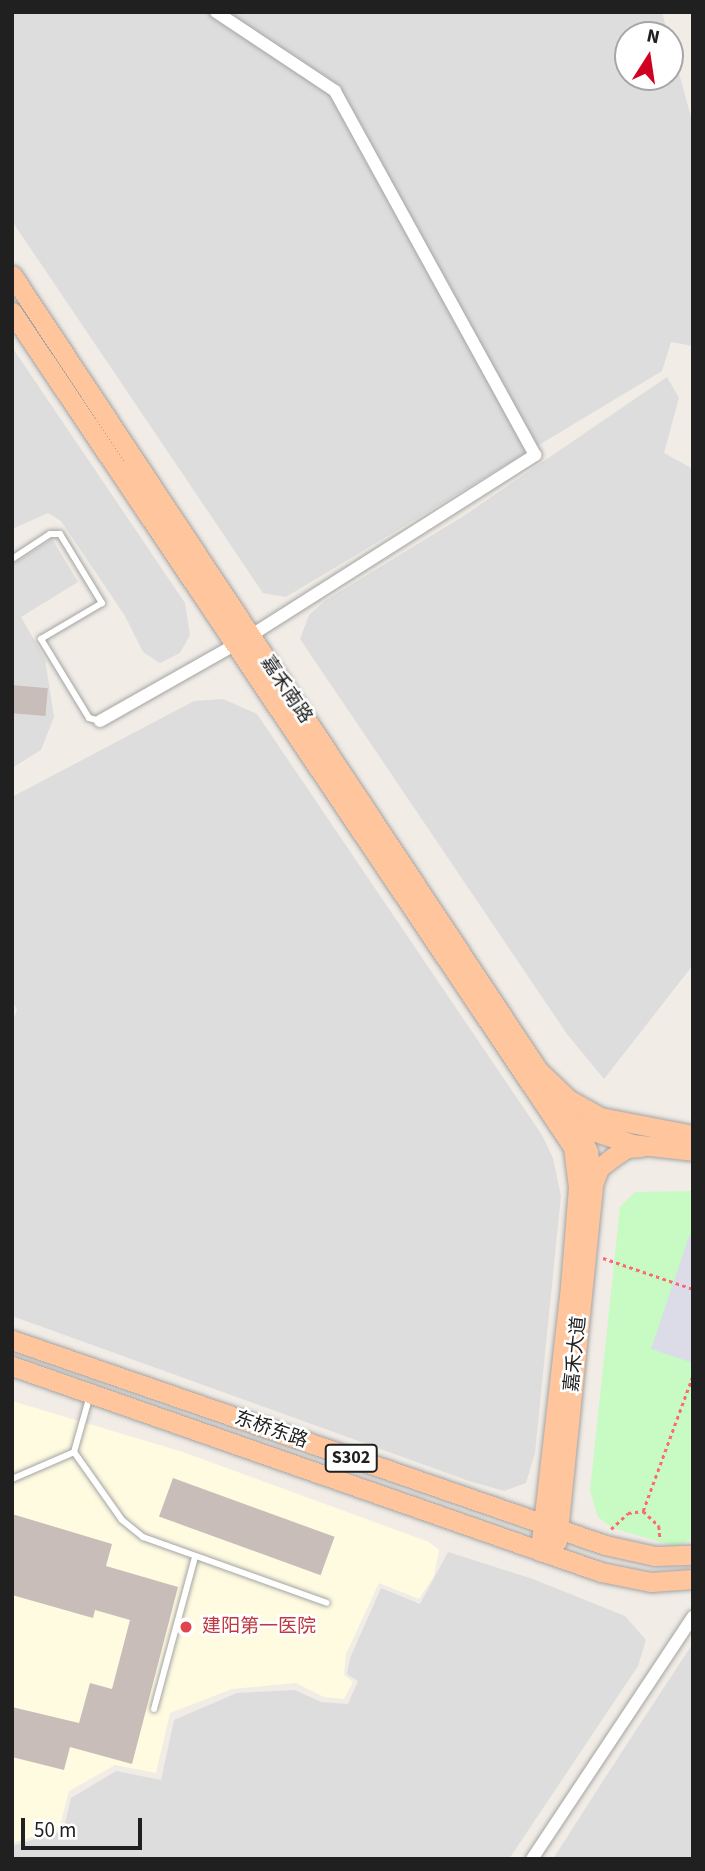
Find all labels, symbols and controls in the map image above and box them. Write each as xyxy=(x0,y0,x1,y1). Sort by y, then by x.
north arrow xyxy=(614,21,684,91)
text: N xyxy=(644,22,662,51)
street label: 嘉禾南路 xyxy=(255,652,317,728)
street label: 嘉禾大道 xyxy=(561,1315,591,1393)
street label: 东桥东路 xyxy=(231,1407,311,1453)
road number: S302 xyxy=(323,1443,379,1472)
place label: 建阳第一医院 xyxy=(202,1616,316,1638)
marker: 建阳第一医院 xyxy=(176,1617,196,1637)
scale bar xyxy=(24,1804,145,1848)
text: 50 m xyxy=(34,1815,76,1845)

